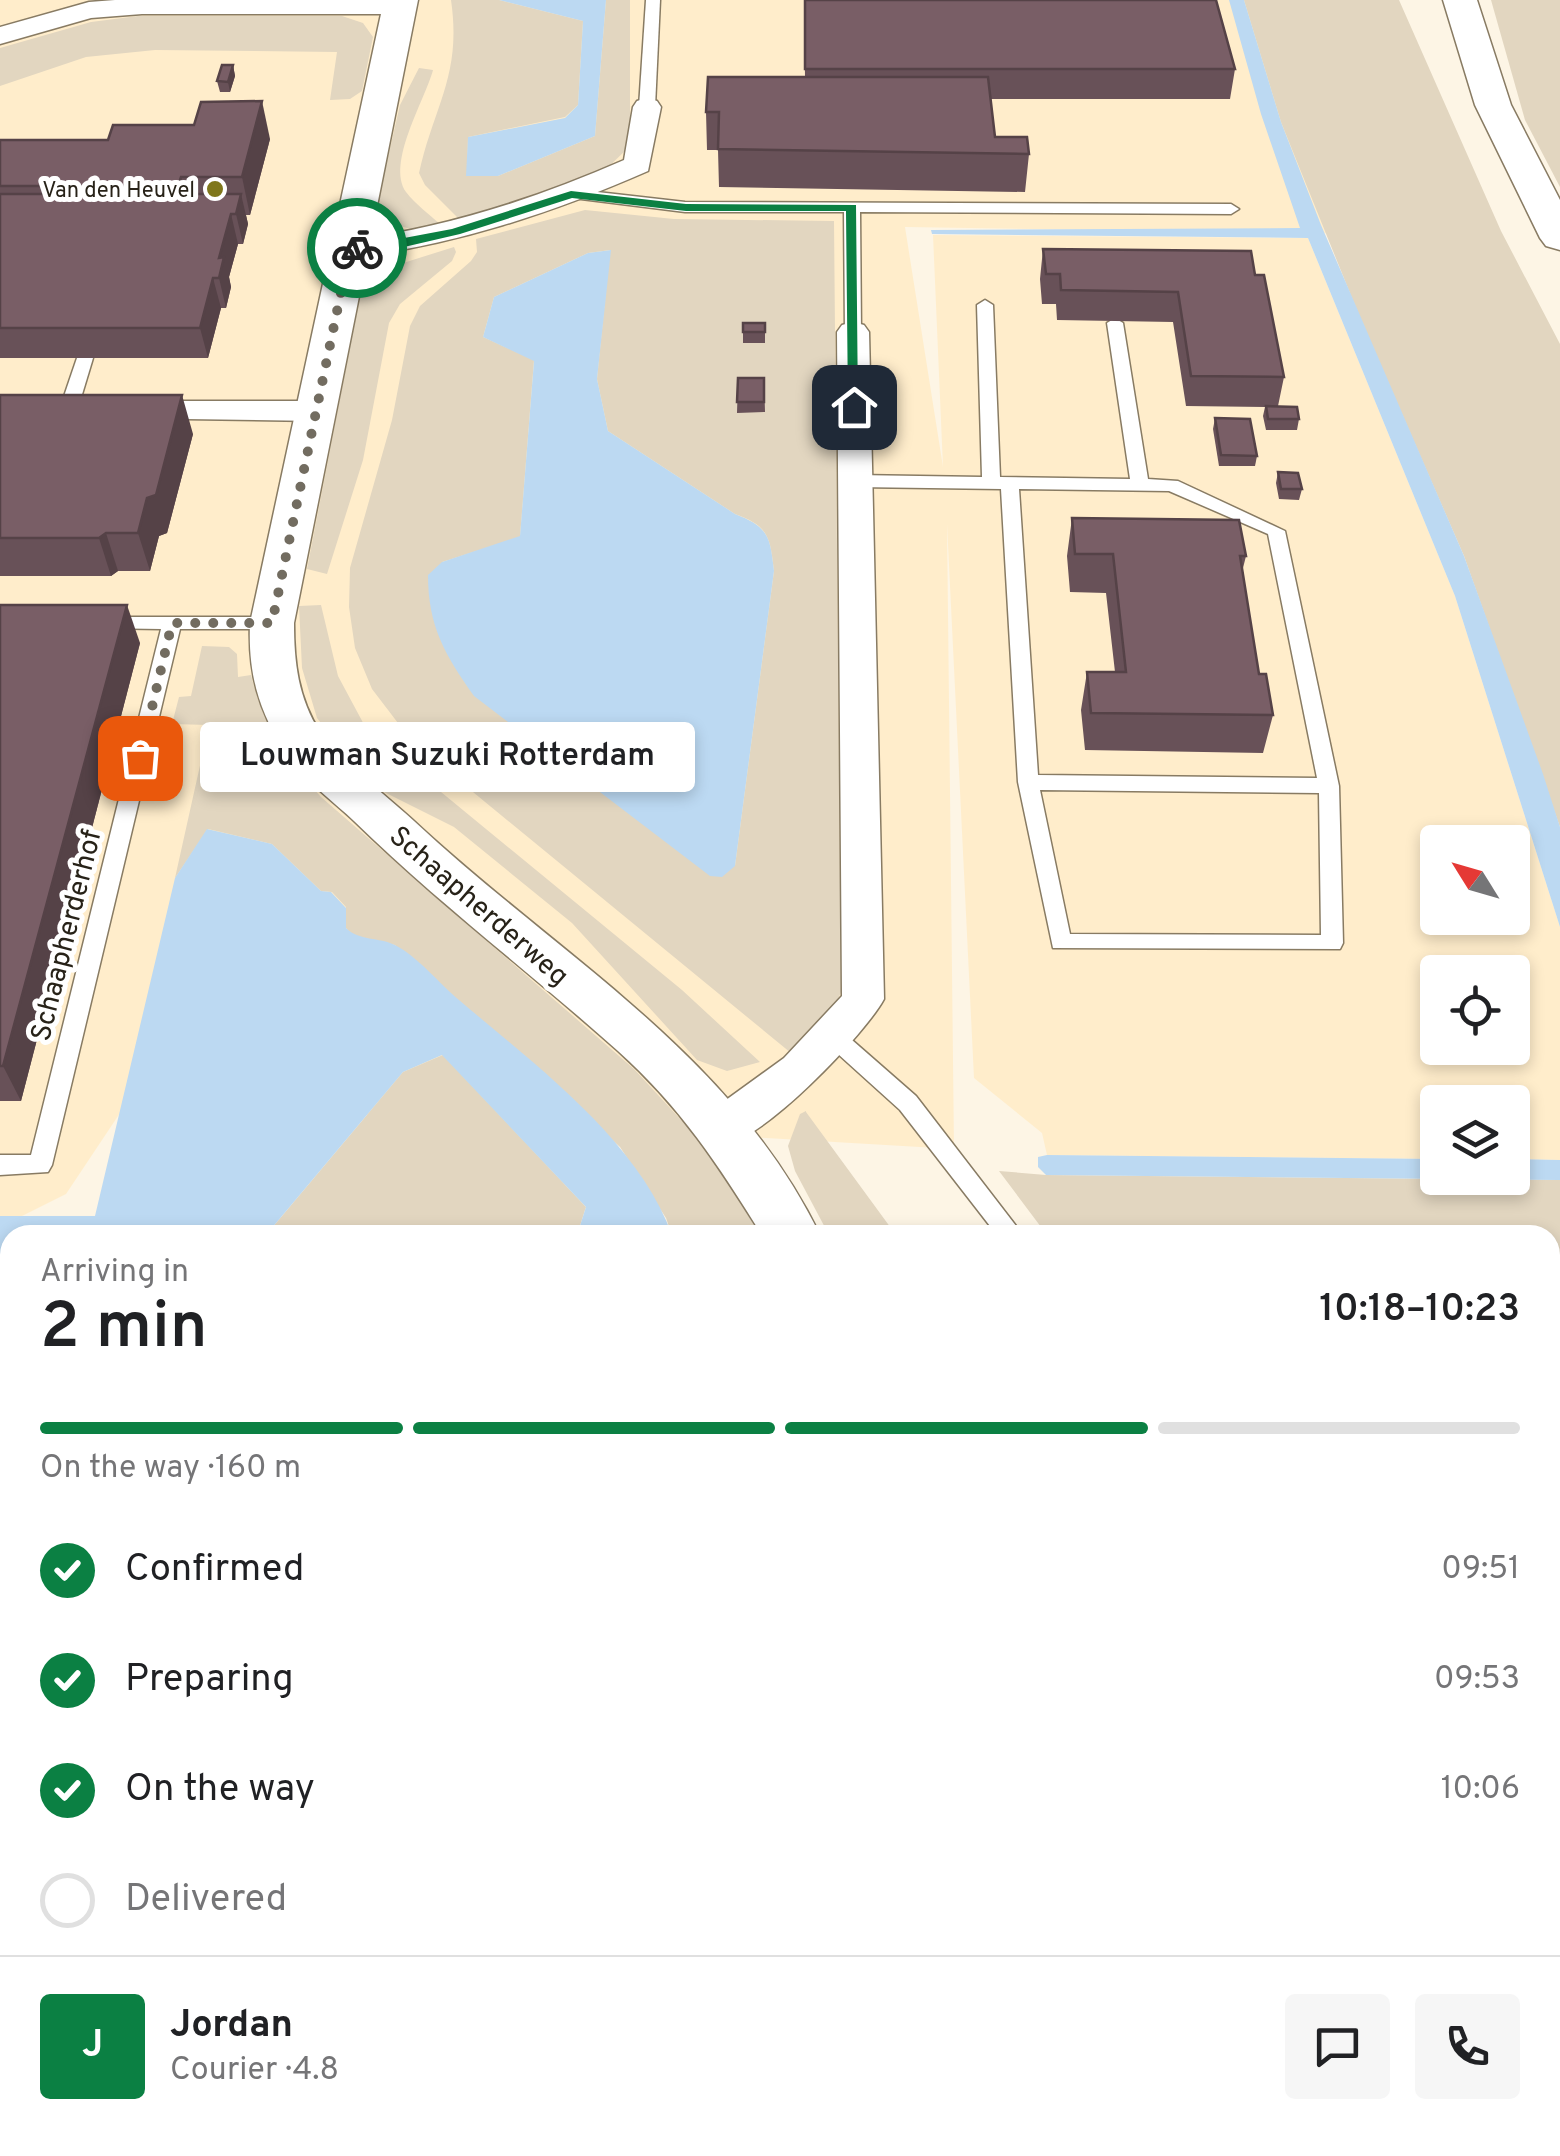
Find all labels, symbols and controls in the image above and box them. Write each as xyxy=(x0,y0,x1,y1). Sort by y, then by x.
place label: Van den Heuvel xyxy=(42,178,195,205)
marker: Van den Heuvel xyxy=(204,178,226,200)
courier xyxy=(307,198,407,298)
icon: bike xyxy=(330,221,385,276)
pin xyxy=(812,365,897,450)
icon: home xyxy=(827,380,882,435)
pin xyxy=(98,716,183,801)
callout: Louwman Suzuki Rotterdam xyxy=(200,723,695,793)
icon: bag xyxy=(113,731,168,786)
text: Louwman Suzuki Rotterdam xyxy=(240,737,655,777)
street label: Schaapherderweg xyxy=(381,819,575,995)
north arrow xyxy=(1420,825,1530,935)
map controls xyxy=(1420,825,1530,1195)
street label: Schaapherderhof xyxy=(24,826,112,1045)
button: locate xyxy=(1420,955,1530,1065)
button: layers xyxy=(1420,1085,1530,1195)
text: Arriving in xyxy=(40,1253,189,1293)
text: 10:18–10:23 xyxy=(1319,1286,1520,1335)
text: 2 min xyxy=(40,1289,208,1371)
text: On the way · 160 m xyxy=(40,1449,301,1489)
icon: check xyxy=(40,1543,95,1598)
text: Confirmed xyxy=(125,1546,304,1595)
text: 09:51 xyxy=(1441,1550,1520,1590)
icon: check xyxy=(40,1653,95,1708)
text: Preparing xyxy=(125,1656,294,1705)
text: 09:53 xyxy=(1434,1660,1520,1700)
icon: check xyxy=(40,1763,95,1818)
text: On the way xyxy=(125,1766,315,1815)
text: 10:06 xyxy=(1441,1770,1520,1810)
text: Delivered xyxy=(125,1876,287,1925)
button: chat xyxy=(1285,1994,1390,2099)
button: phone xyxy=(1415,1994,1520,2099)
text: Jordan xyxy=(170,2002,293,2051)
text: J xyxy=(82,2022,103,2071)
text: Courier · 4.8 xyxy=(170,2051,339,2091)

